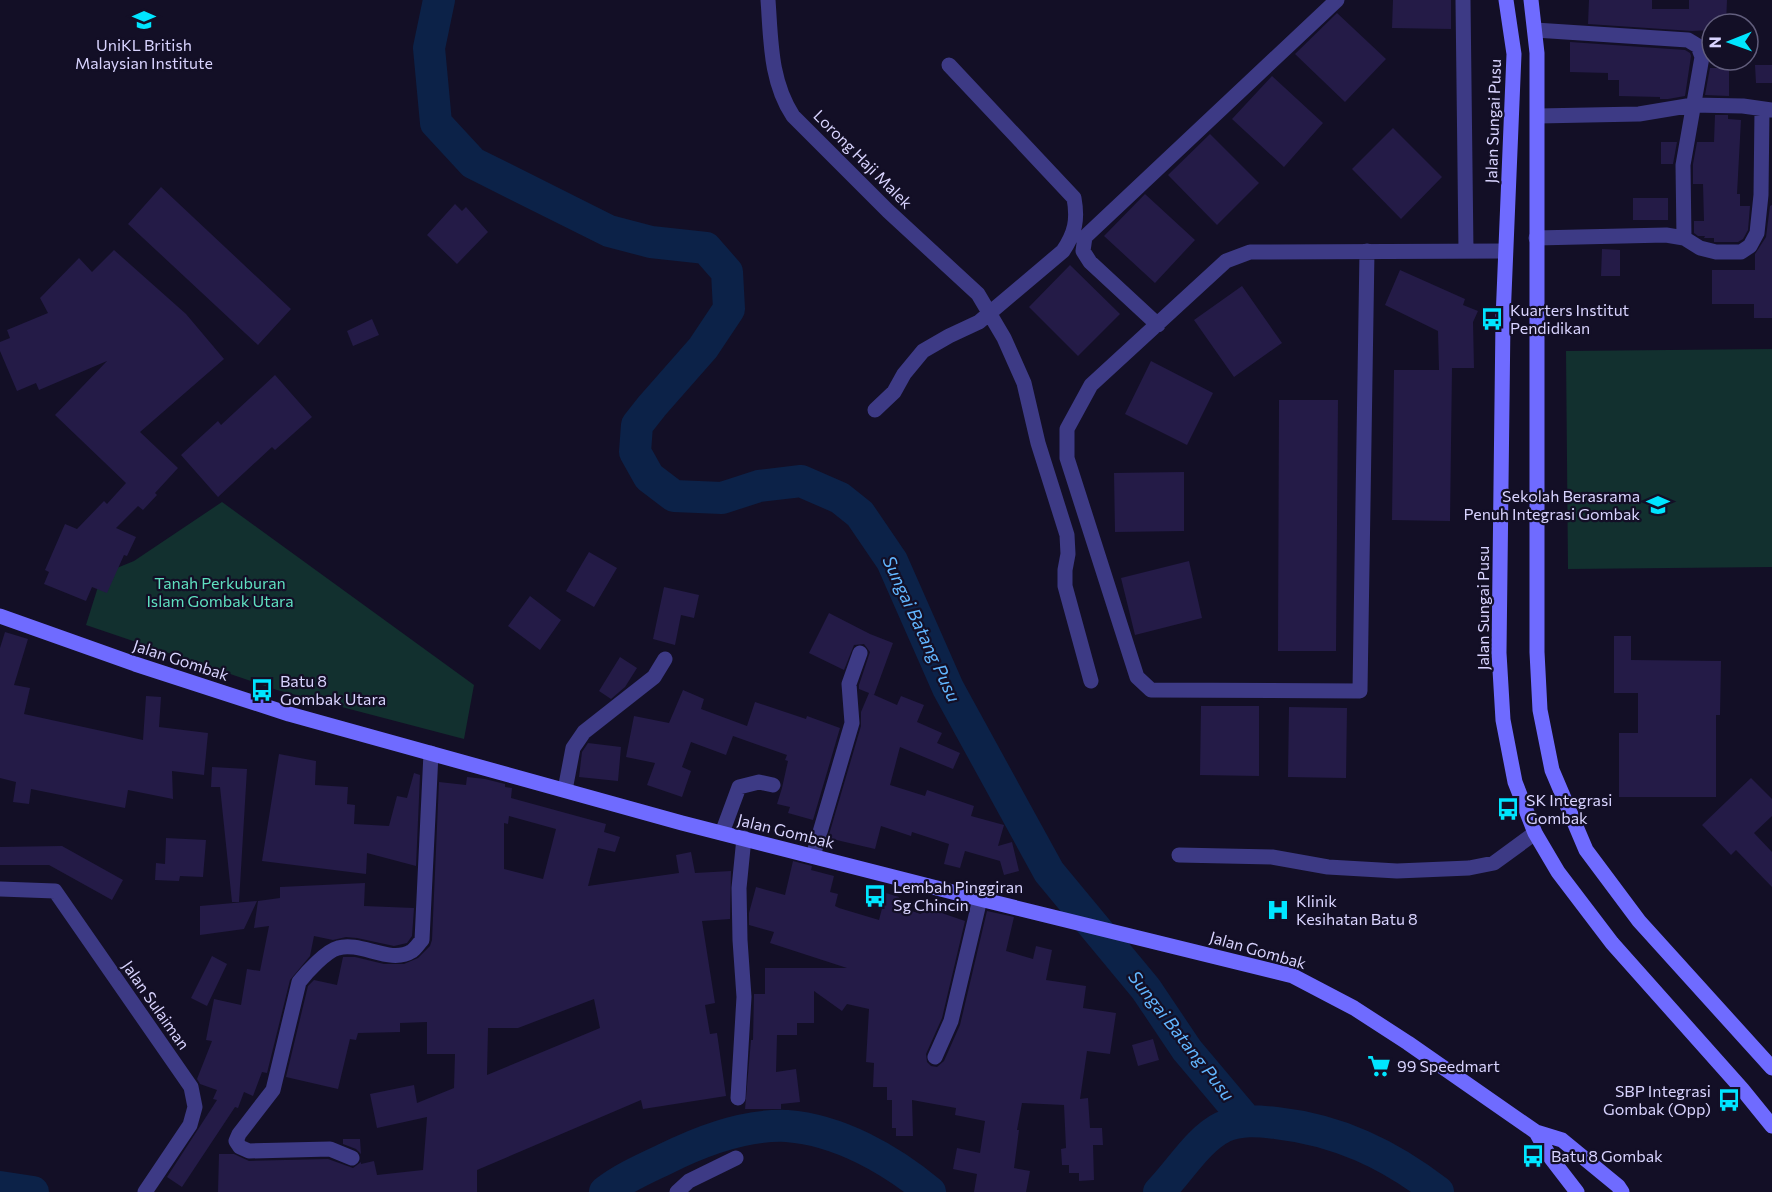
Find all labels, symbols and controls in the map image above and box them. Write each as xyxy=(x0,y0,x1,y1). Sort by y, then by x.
school or university icon: UniKL British Malaysian Institute xyxy=(131,7,157,33)
north arrow xyxy=(1700,12,1760,72)
place label: UniKL British Malaysian Institute xyxy=(75,35,213,72)
text: N xyxy=(1705,36,1724,48)
street label: Jalan Sungai Pusu xyxy=(1481,58,1504,184)
street label: Lorong Haji Malek xyxy=(810,105,917,212)
place label: Kuarters Institut Pendidikan xyxy=(1510,300,1630,337)
bus stop icon: Kuarters Institut Pendidikan xyxy=(1479,306,1505,332)
place label: Sekolah Berasrama Penuh Integrasi Gombak xyxy=(1463,486,1640,523)
school or university icon: Sekolah Berasrama Penuh Integrasi Gombak xyxy=(1645,492,1671,518)
street label: Jalan Sungai Pusu xyxy=(1473,546,1492,670)
water label: Sungai Batang Pusu xyxy=(878,552,965,705)
park label: Tanah Perkuburan Islam Gombak Utara xyxy=(146,573,294,610)
street label: Jalan Gombak xyxy=(131,635,232,684)
place label: Batu 8 Gombak Utara xyxy=(280,671,386,708)
bus stop icon: Batu 8 Gombak Utara xyxy=(249,677,275,703)
place label: SK Integrasi Gombak xyxy=(1526,790,1612,827)
bus stop icon: SK Integrasi Gombak xyxy=(1495,796,1521,822)
street label: Jalan Gombak xyxy=(736,809,837,852)
place label: Lembah Pinggiran Sg Chincin xyxy=(893,877,1023,914)
bus stop icon: Lembah Pinggiran Sg Chincin xyxy=(862,883,888,909)
place label: Klinik Kesihatan Batu 8 xyxy=(1296,891,1418,928)
hospital icon: Klinik Kesihatan Batu 8 xyxy=(1265,897,1291,923)
street label: Jalan Gombak xyxy=(1208,927,1309,972)
street label: Jalan Sulaiman xyxy=(119,957,194,1053)
water label: Sungai Batang Pusu xyxy=(1124,966,1239,1105)
supermarket icon: 99 Speedmart xyxy=(1366,1053,1392,1079)
place label: 99 Speedmart xyxy=(1397,1056,1500,1075)
place label: SBP Integrasi Gombak (Opp) xyxy=(1603,1081,1711,1118)
bus stop icon: SBP Integrasi Gombak (Opp) xyxy=(1716,1087,1742,1113)
bus stop icon: Batu 8 Gombak xyxy=(1520,1143,1546,1169)
place label: Batu 8 Gombak xyxy=(1551,1146,1663,1165)

